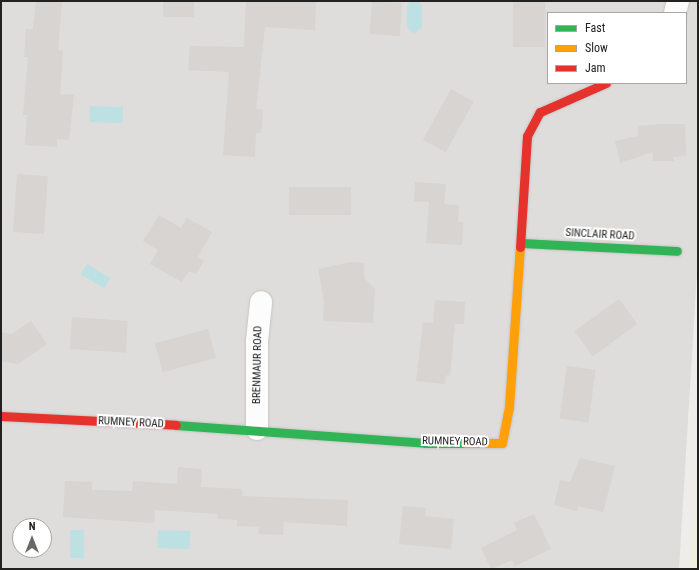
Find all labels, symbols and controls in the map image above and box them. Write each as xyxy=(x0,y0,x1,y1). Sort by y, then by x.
legend xyxy=(547,12,687,84)
text: Fast xyxy=(585,21,605,35)
text: Slow xyxy=(585,41,608,55)
text: Jam xyxy=(585,61,606,75)
street label: SINCLAIR ROAD xyxy=(565,227,635,243)
street label: BRENMAUR ROAD xyxy=(251,326,265,404)
street label: RUMNEY ROAD xyxy=(98,415,164,431)
street label: RUMNEY ROAD xyxy=(422,435,488,449)
north arrow xyxy=(12,518,52,558)
text: N xyxy=(29,520,35,533)

